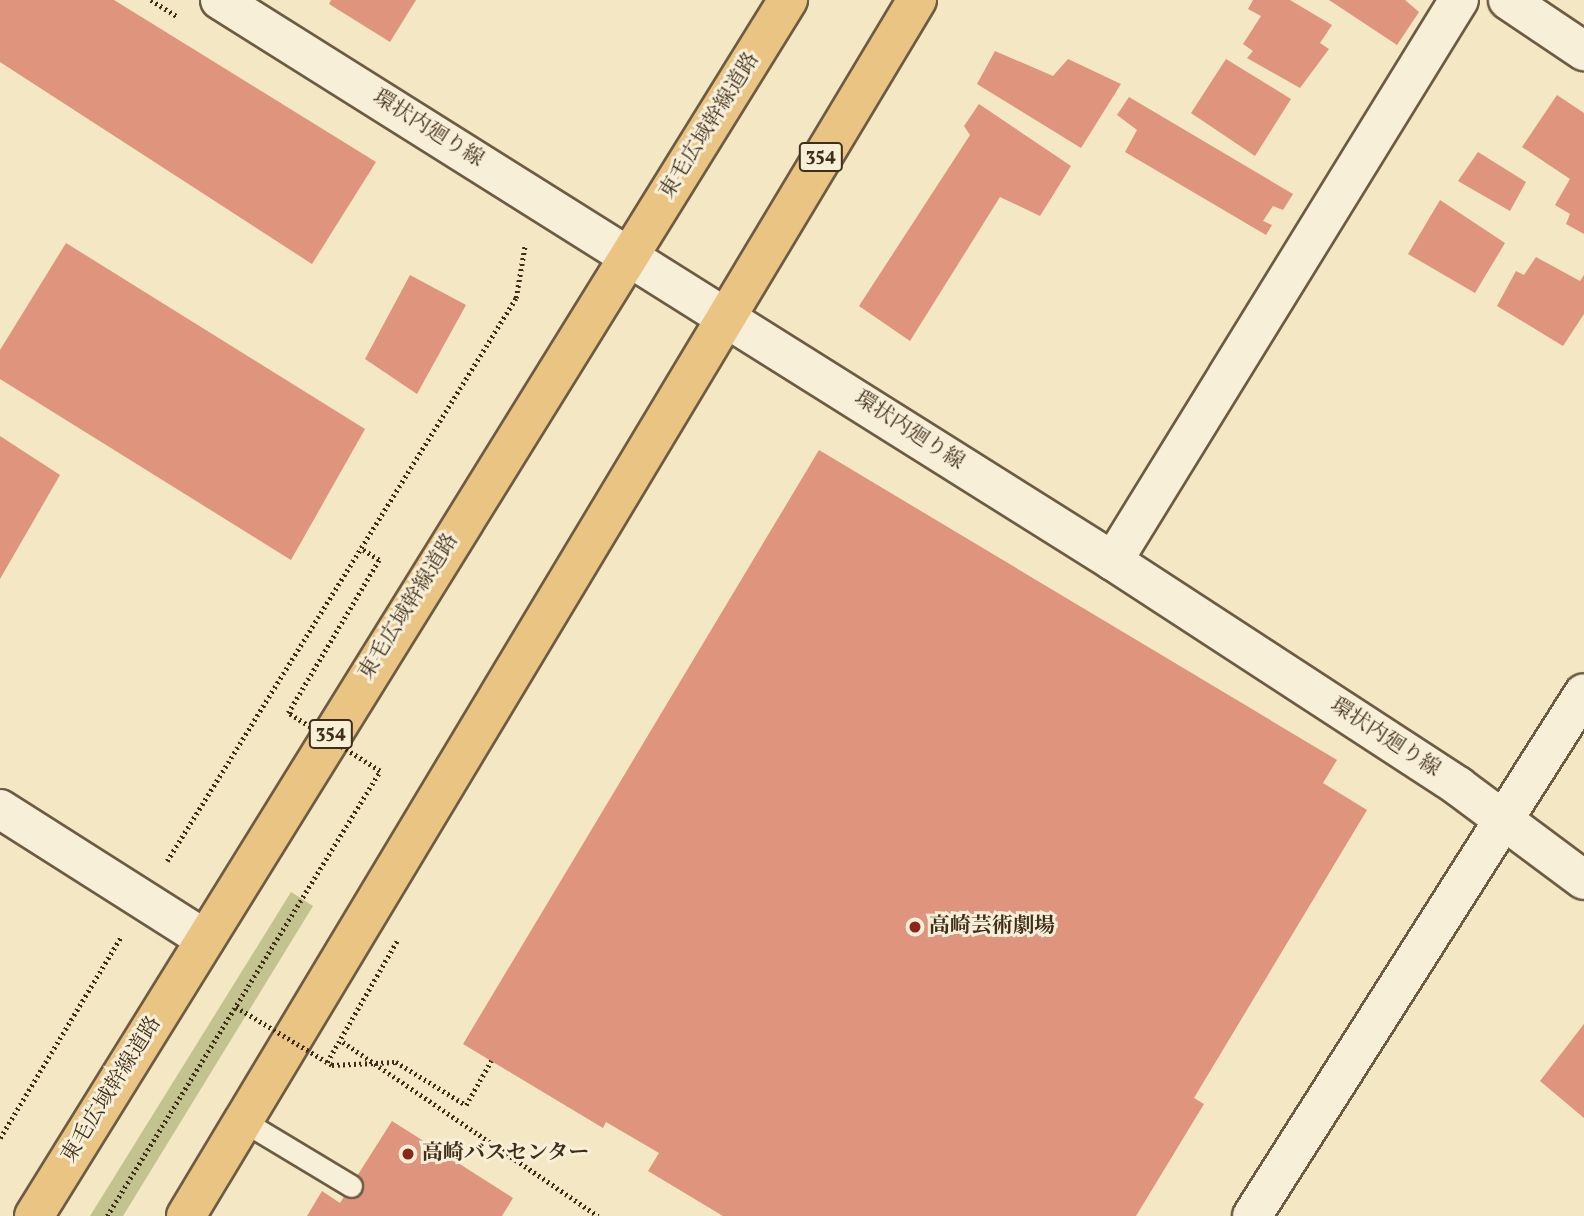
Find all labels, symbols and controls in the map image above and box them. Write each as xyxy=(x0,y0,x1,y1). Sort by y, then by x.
street label: 東毛広域幹線道路 xyxy=(655,48,765,204)
street label: 環状内廻り線 xyxy=(368,85,488,173)
road number: 354 xyxy=(798,141,844,172)
street label: 環状内廻り線 xyxy=(849,386,969,476)
street label: 東毛広域幹線道路 xyxy=(354,529,464,685)
street label: 環状内廻り線 xyxy=(1325,693,1445,783)
road number: 354 xyxy=(308,719,354,750)
place label: 高崎芸術劇場 xyxy=(929,914,1055,940)
marker: 高崎芸術劇場 xyxy=(907,919,923,935)
street label: 東毛広域幹線道路 xyxy=(57,1012,167,1168)
place label: 高崎バスセンター xyxy=(422,1141,590,1167)
marker: 高崎バスセンター xyxy=(400,1146,416,1162)

